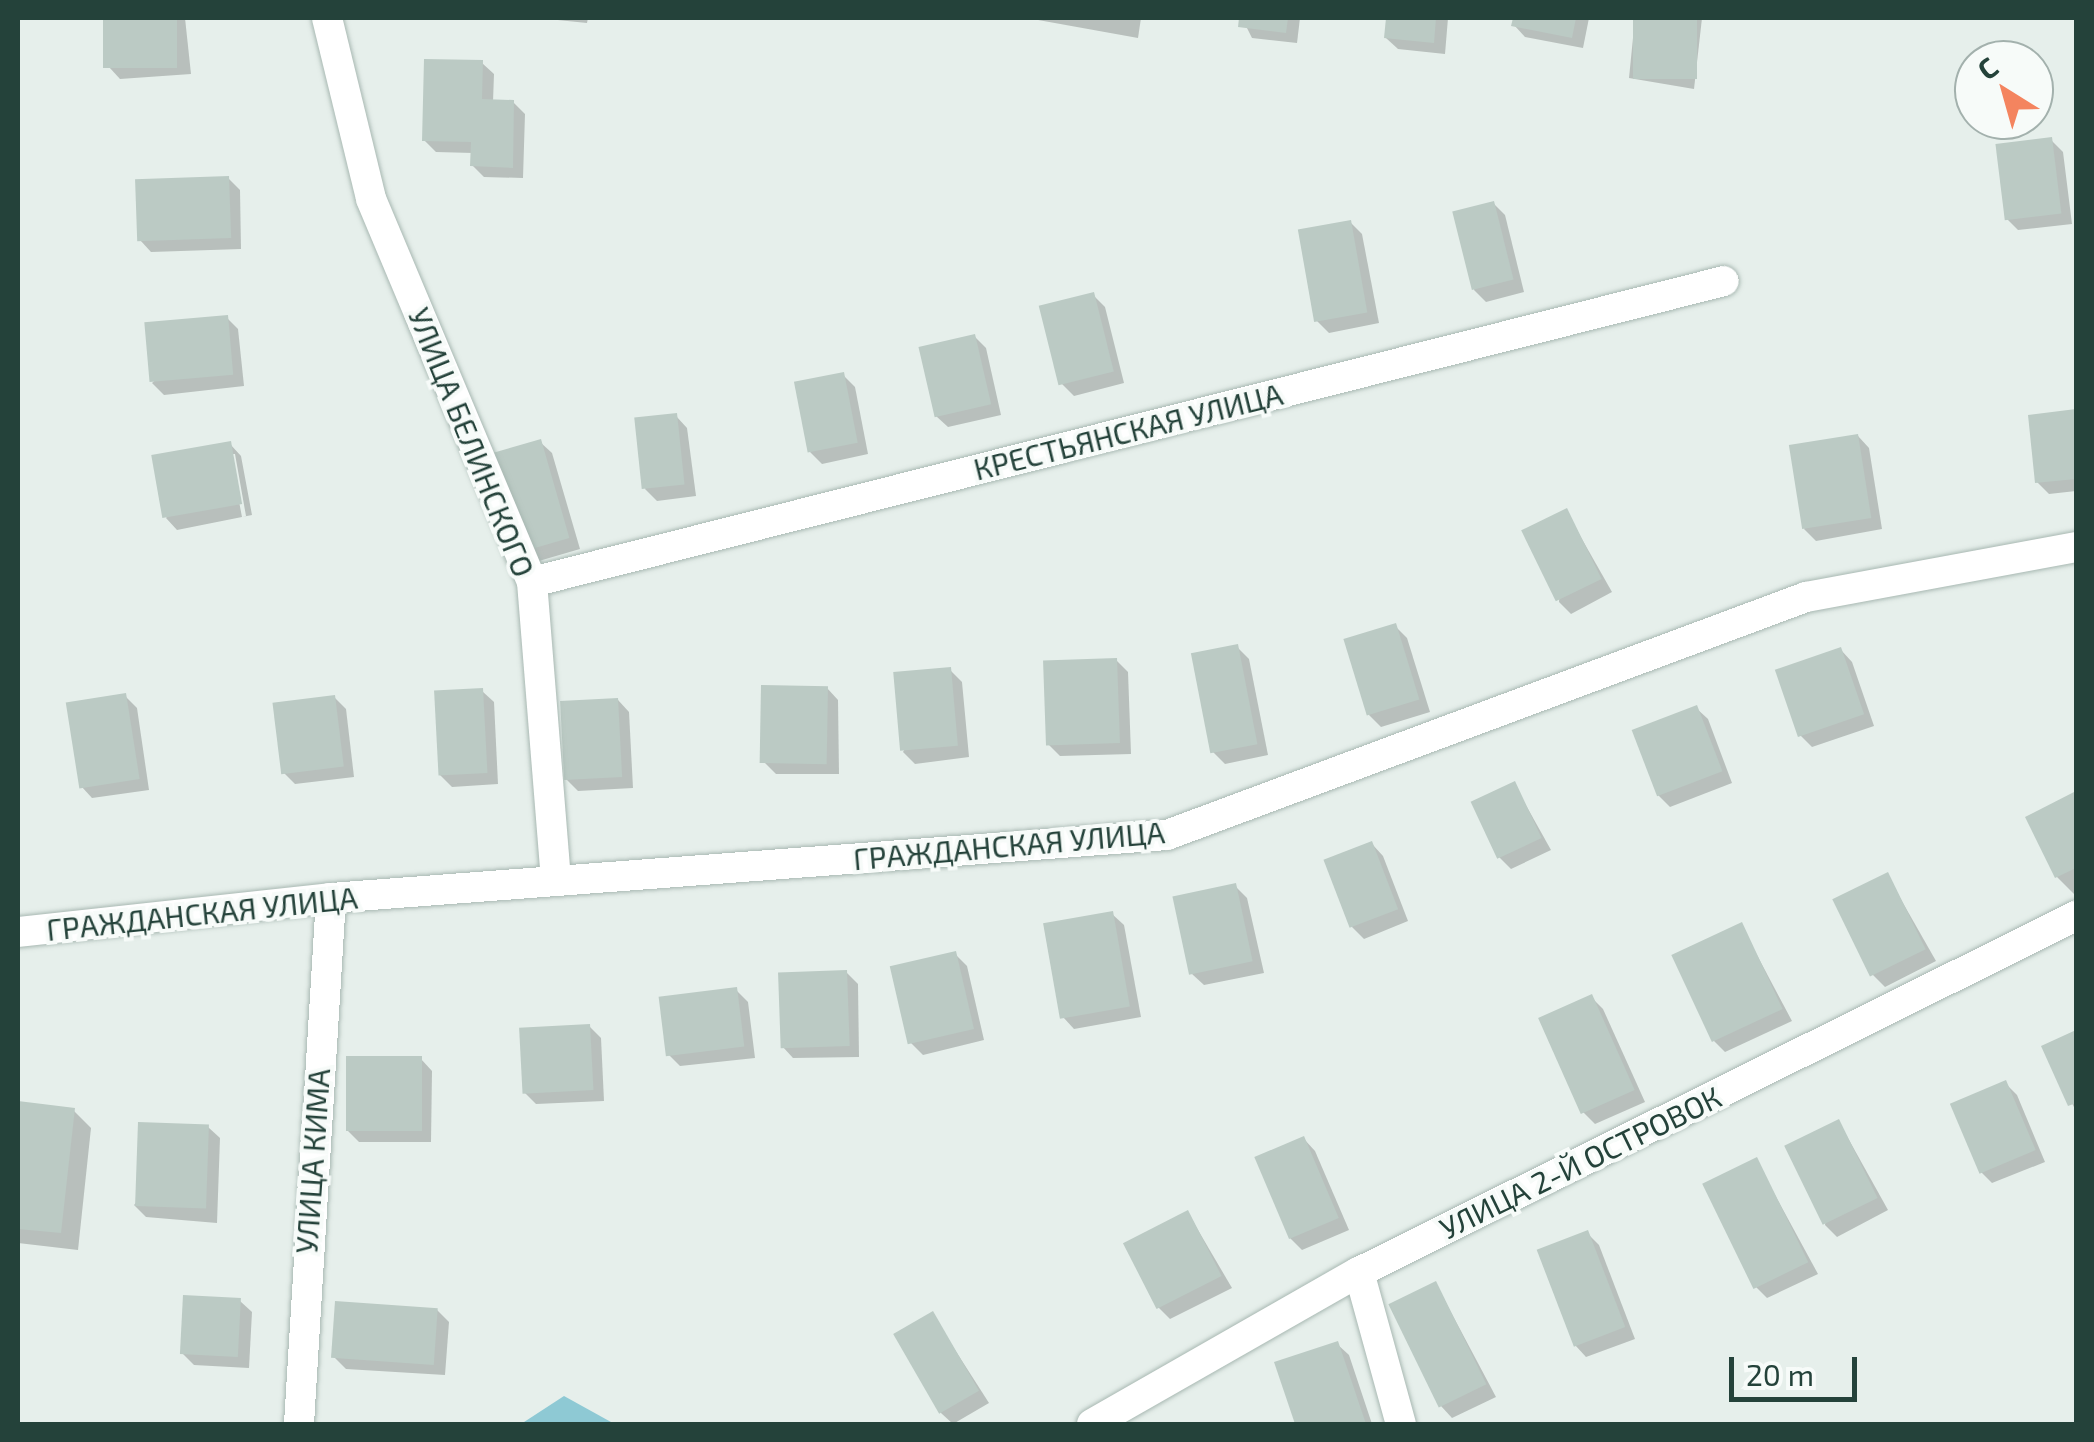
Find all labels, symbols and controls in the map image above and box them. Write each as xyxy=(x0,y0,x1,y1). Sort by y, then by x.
north arrow xyxy=(1954,40,2054,140)
text: С xyxy=(1970,49,2004,86)
street label: УЛИЦА БЕЛИНСКОГО xyxy=(402,302,542,582)
street label: КРЕСТЬЯНСКАЯ УЛИЦА xyxy=(970,375,1286,487)
street label: ГРАЖДАНСКАЯ УЛИЦА xyxy=(852,813,1166,877)
street label: ГРАЖДАНСКАЯ УЛИЦА xyxy=(45,879,359,947)
street label: УЛИЦА КИМА xyxy=(288,1067,336,1255)
street label: УЛИЦА 2-Й ОСТРОВОК xyxy=(1433,1078,1727,1246)
scale bar xyxy=(1734,1337,1862,1399)
text: 20 m xyxy=(1746,1356,1814,1392)

